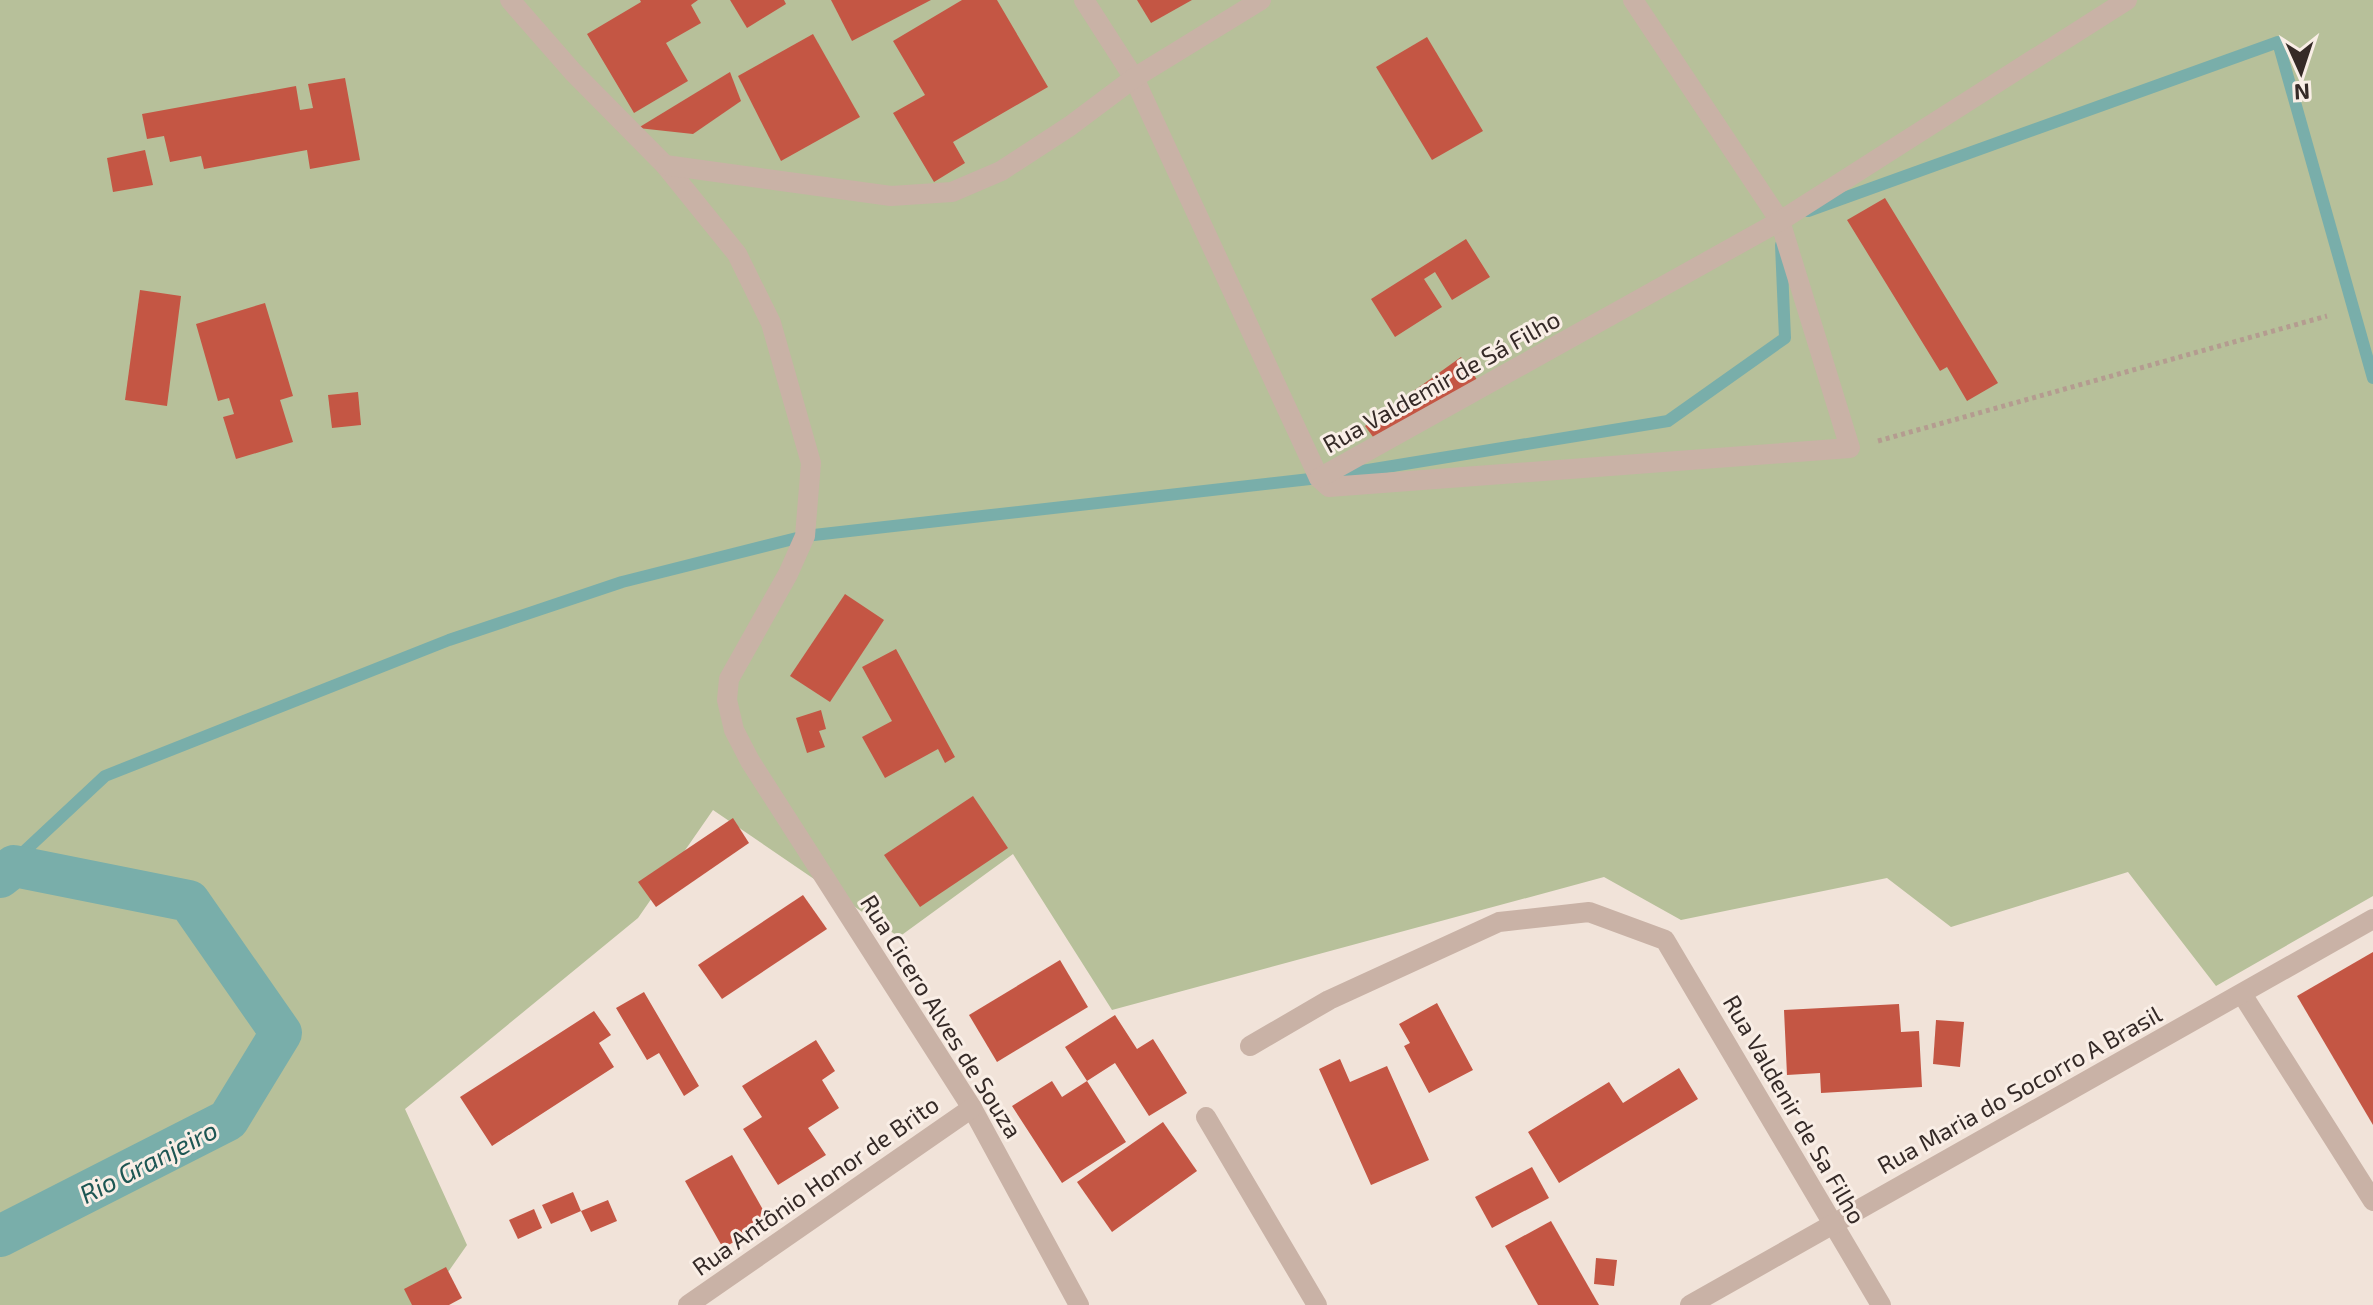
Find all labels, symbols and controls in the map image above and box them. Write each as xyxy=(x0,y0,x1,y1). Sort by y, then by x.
north arrow xyxy=(2261,32,2341,112)
text: N xyxy=(2293,80,2311,106)
street label: Rua Valdemir de Sá Filho xyxy=(1317,304,1565,458)
street label: Rua Cicero Alves de Souza xyxy=(855,889,1029,1143)
street label: Rua Valdenir de Sa Filho xyxy=(1718,989,1872,1229)
street label: Rua Maria do Socorro A Brasil xyxy=(1872,999,2166,1179)
street label: Rua Antônio Honor de Brito xyxy=(686,1089,944,1281)
water label: Rio Granjeiro xyxy=(74,1113,222,1209)

